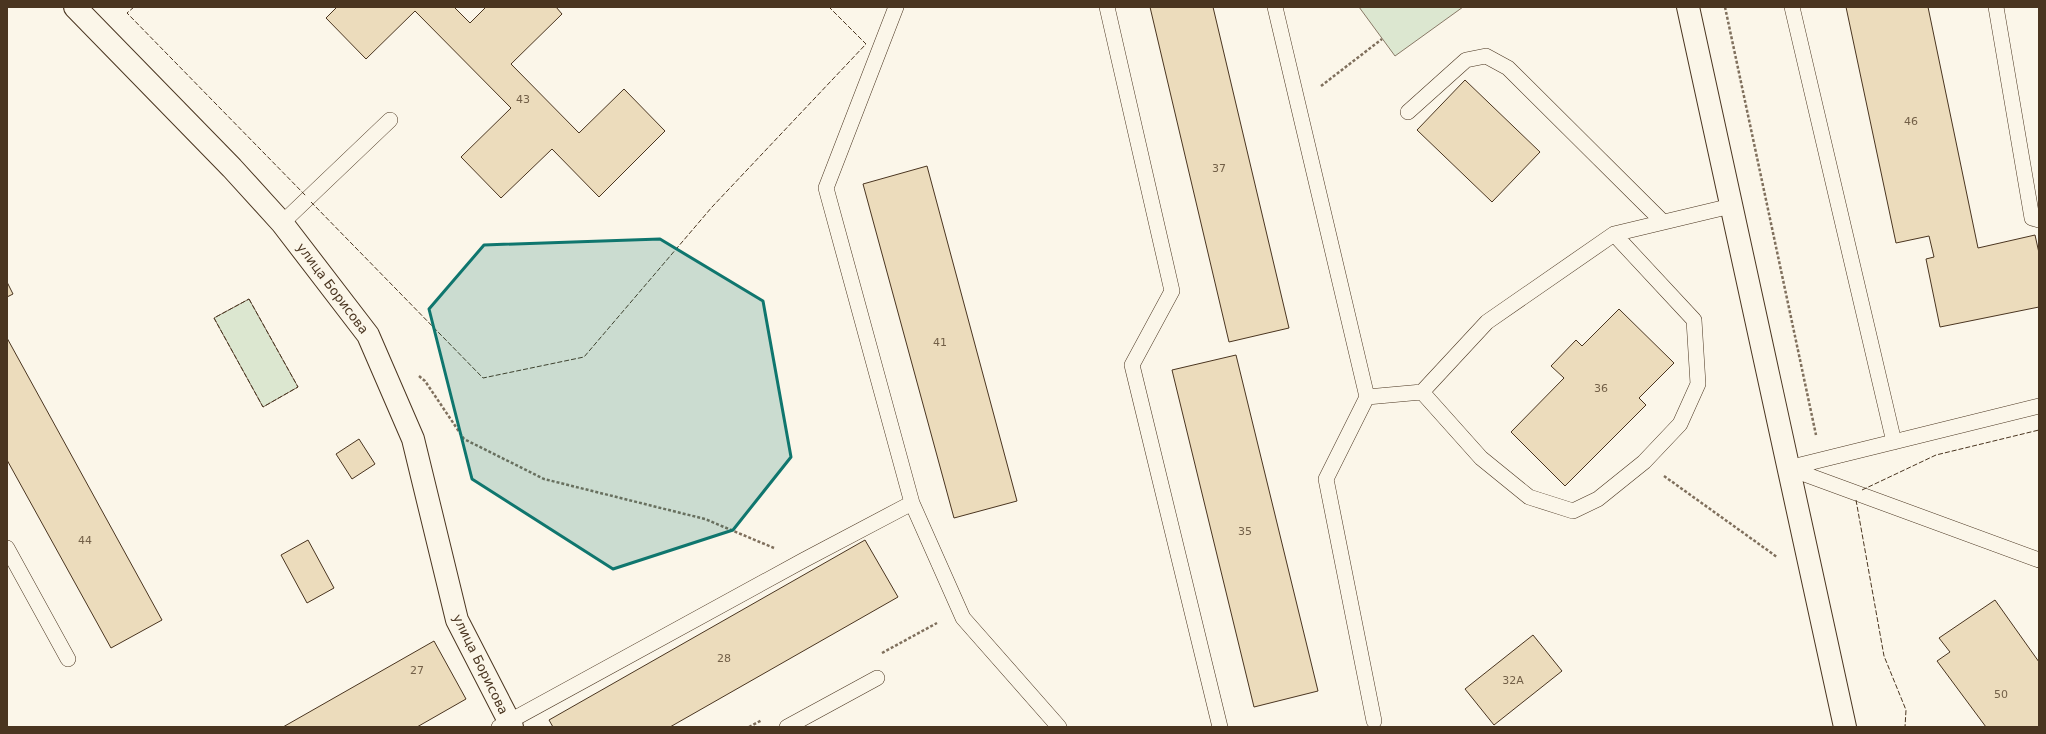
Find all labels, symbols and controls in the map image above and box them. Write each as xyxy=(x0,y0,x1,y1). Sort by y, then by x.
house number: 43 xyxy=(516,93,530,106)
house number: 46 xyxy=(1904,115,1918,128)
house number: 37 xyxy=(1212,162,1226,175)
street label: улица Борисова xyxy=(294,240,372,337)
house number: 41 xyxy=(933,336,947,349)
house number: 36 xyxy=(1594,382,1608,395)
house number: 35 xyxy=(1238,525,1252,538)
house number: 44 xyxy=(78,534,92,547)
street label: улица Борисова xyxy=(450,612,511,717)
house number: 28 xyxy=(717,652,731,665)
house number: 27 xyxy=(410,664,424,677)
house number: 32А xyxy=(1502,674,1524,687)
house number: 50 xyxy=(1994,688,2008,701)

